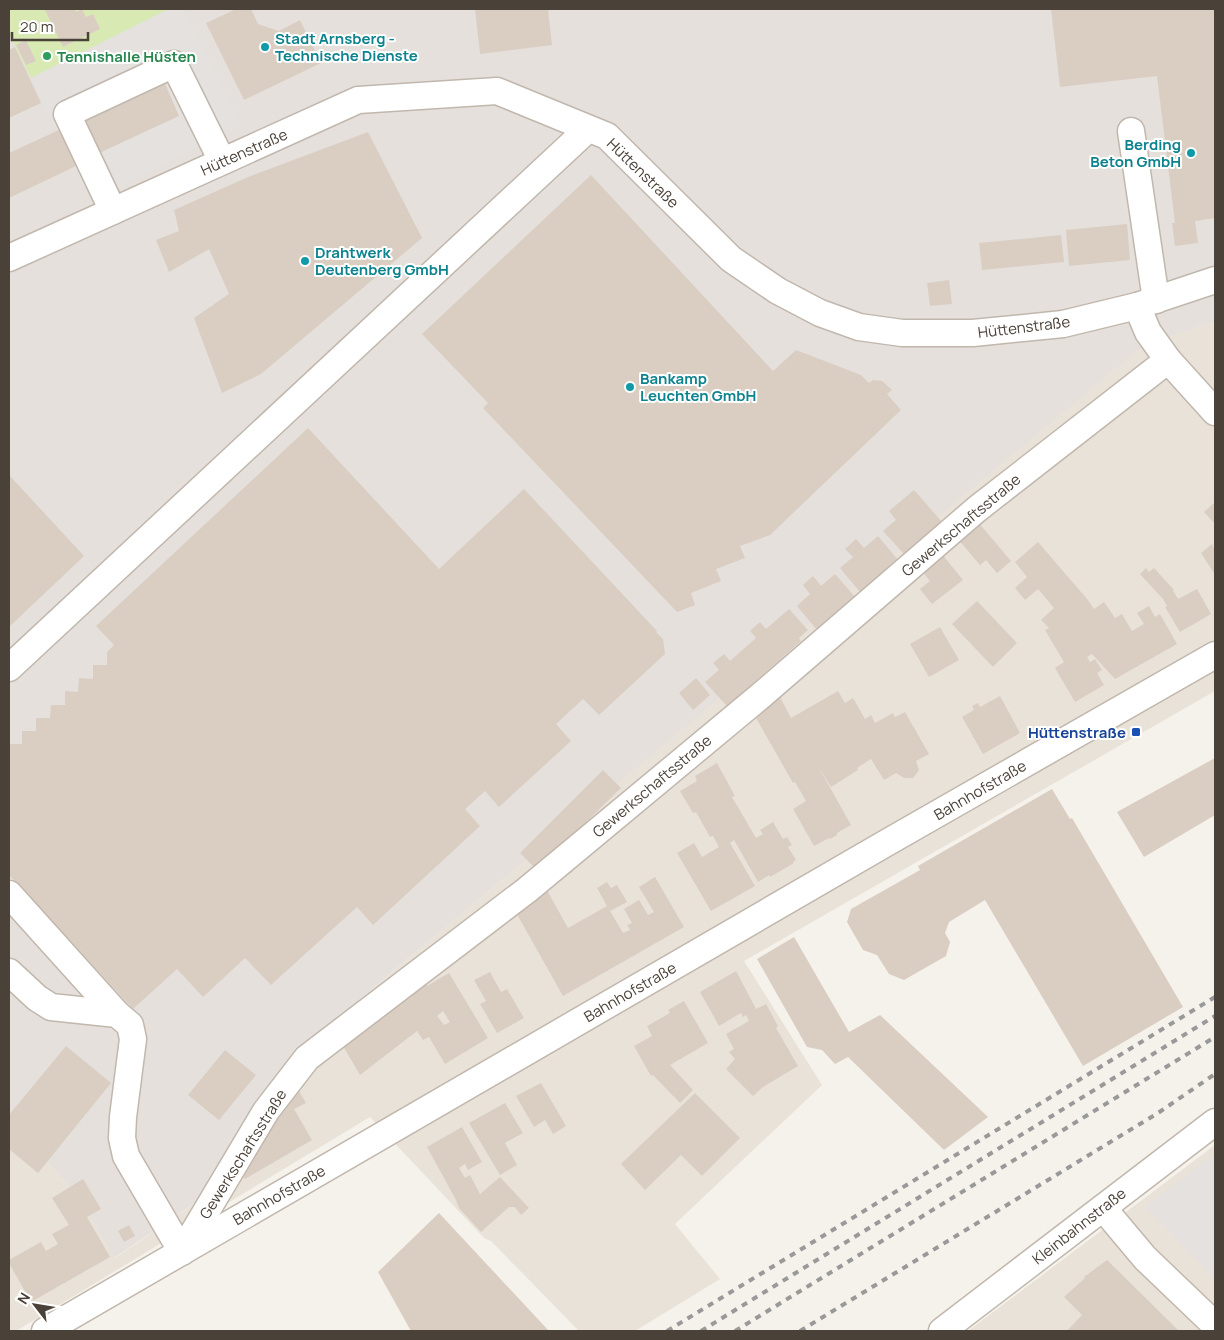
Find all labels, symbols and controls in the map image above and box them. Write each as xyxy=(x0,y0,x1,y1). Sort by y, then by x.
scale bar xyxy=(12,10,89,42)
text: 20 m xyxy=(20,16,53,37)
place label: Stadt Arnsberg - Technische Dienste xyxy=(275,28,418,66)
marker: Stadt Arnsberg - Technische Dienste xyxy=(259,41,271,53)
place label: Tennishalle Hüsten xyxy=(57,46,196,67)
marker: Tennishalle Hüsten xyxy=(41,50,53,62)
street label: Hüttenstraße xyxy=(197,123,291,180)
street label: Hüttenstraße xyxy=(602,133,684,213)
place label: Berding Beton GmbH xyxy=(1090,134,1181,172)
marker: Berding Beton GmbH xyxy=(1185,147,1197,159)
place label: Drahtwerk Deutenberg GmbH xyxy=(315,242,449,280)
marker: Drahtwerk Deutenberg GmbH xyxy=(299,255,311,267)
street label: Hüttenstraße xyxy=(977,311,1072,343)
place label: Bankamp Leuchten GmbH xyxy=(640,368,756,406)
marker: Bankamp Leuchten GmbH xyxy=(624,381,636,393)
street label: Gewerkschaftsstraße xyxy=(897,469,1025,581)
place label: Hüttenstraße xyxy=(1028,722,1126,743)
marker: Hüttenstraße xyxy=(1130,726,1142,738)
street label: Gewerkschaftsstraße xyxy=(588,730,716,842)
street label: Bahnhofstraße xyxy=(930,755,1030,825)
street label: Bahnhofstraße xyxy=(580,957,680,1027)
street label: Gewerkschaftsstraße xyxy=(195,1085,292,1223)
street label: Bahnhofstraße xyxy=(229,1160,329,1230)
street label: Kleinbahnstraße xyxy=(1028,1183,1130,1269)
north arrow xyxy=(10,1280,60,1330)
text: N xyxy=(13,1289,34,1307)

